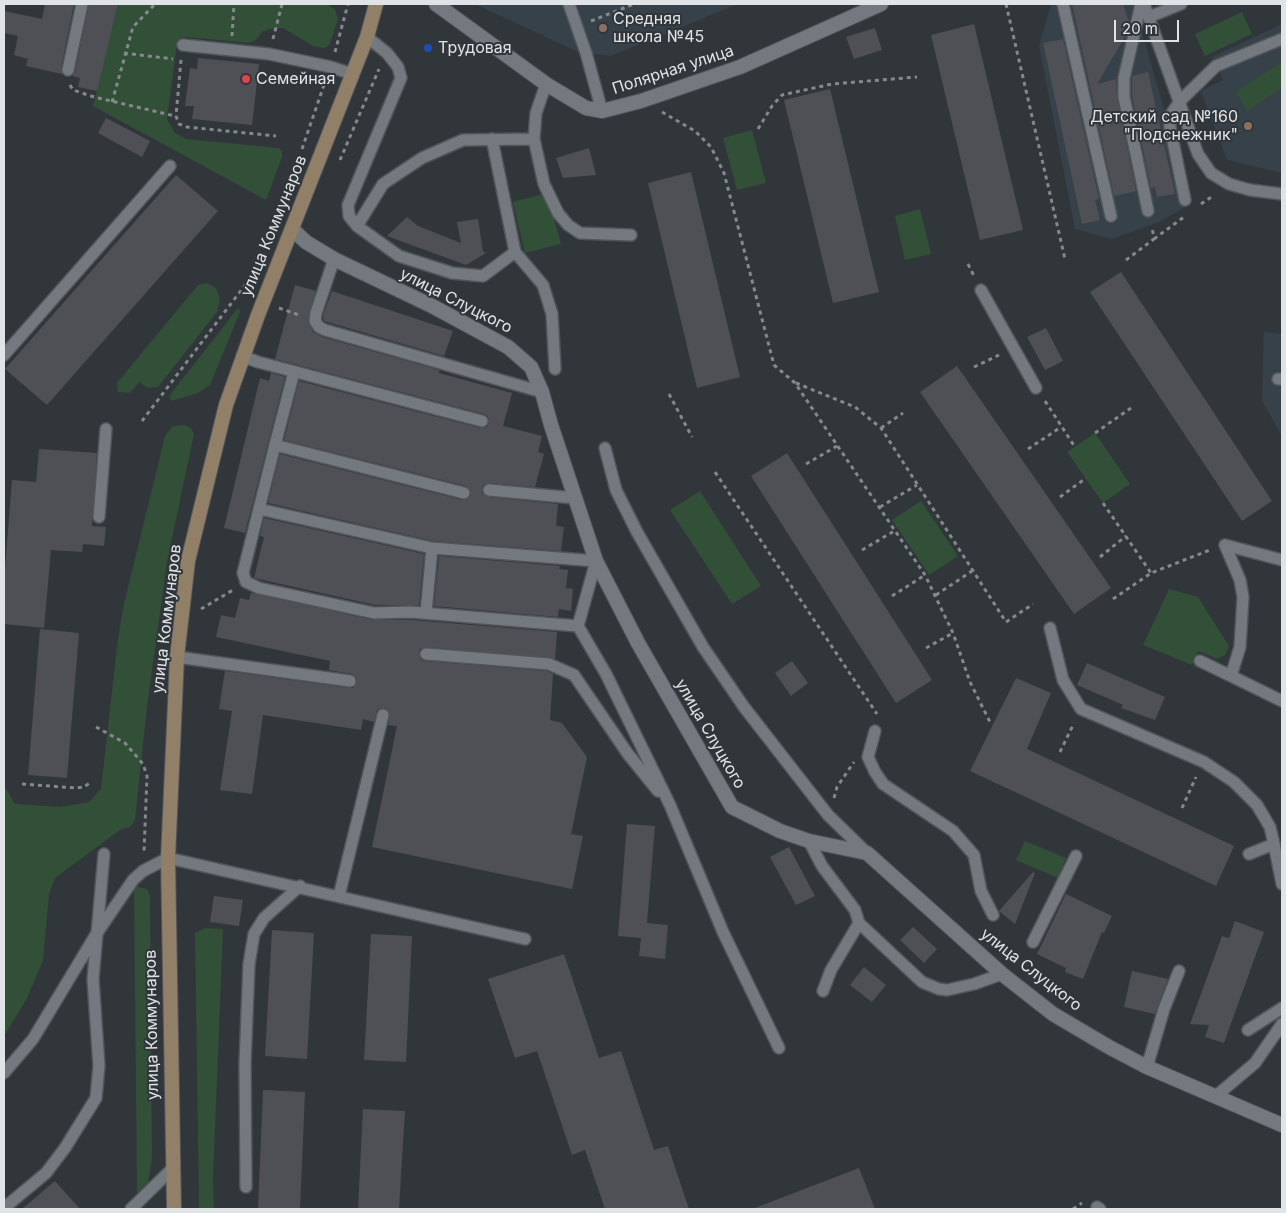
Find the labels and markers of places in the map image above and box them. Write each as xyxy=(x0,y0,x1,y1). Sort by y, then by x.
place label: Средняя школа №45 xyxy=(613,9,704,47)
marker: Средняя школа №45 xyxy=(597,22,609,34)
place label: Трудовая xyxy=(438,38,512,58)
marker: Трудовая xyxy=(422,42,434,54)
place label: Семейная xyxy=(256,69,335,89)
marker: Семейная xyxy=(240,73,252,85)
place label: Детский сад №160 "Подснежник" xyxy=(1090,107,1238,145)
marker: Детский сад №160 "Подснежник" xyxy=(1242,120,1254,132)

